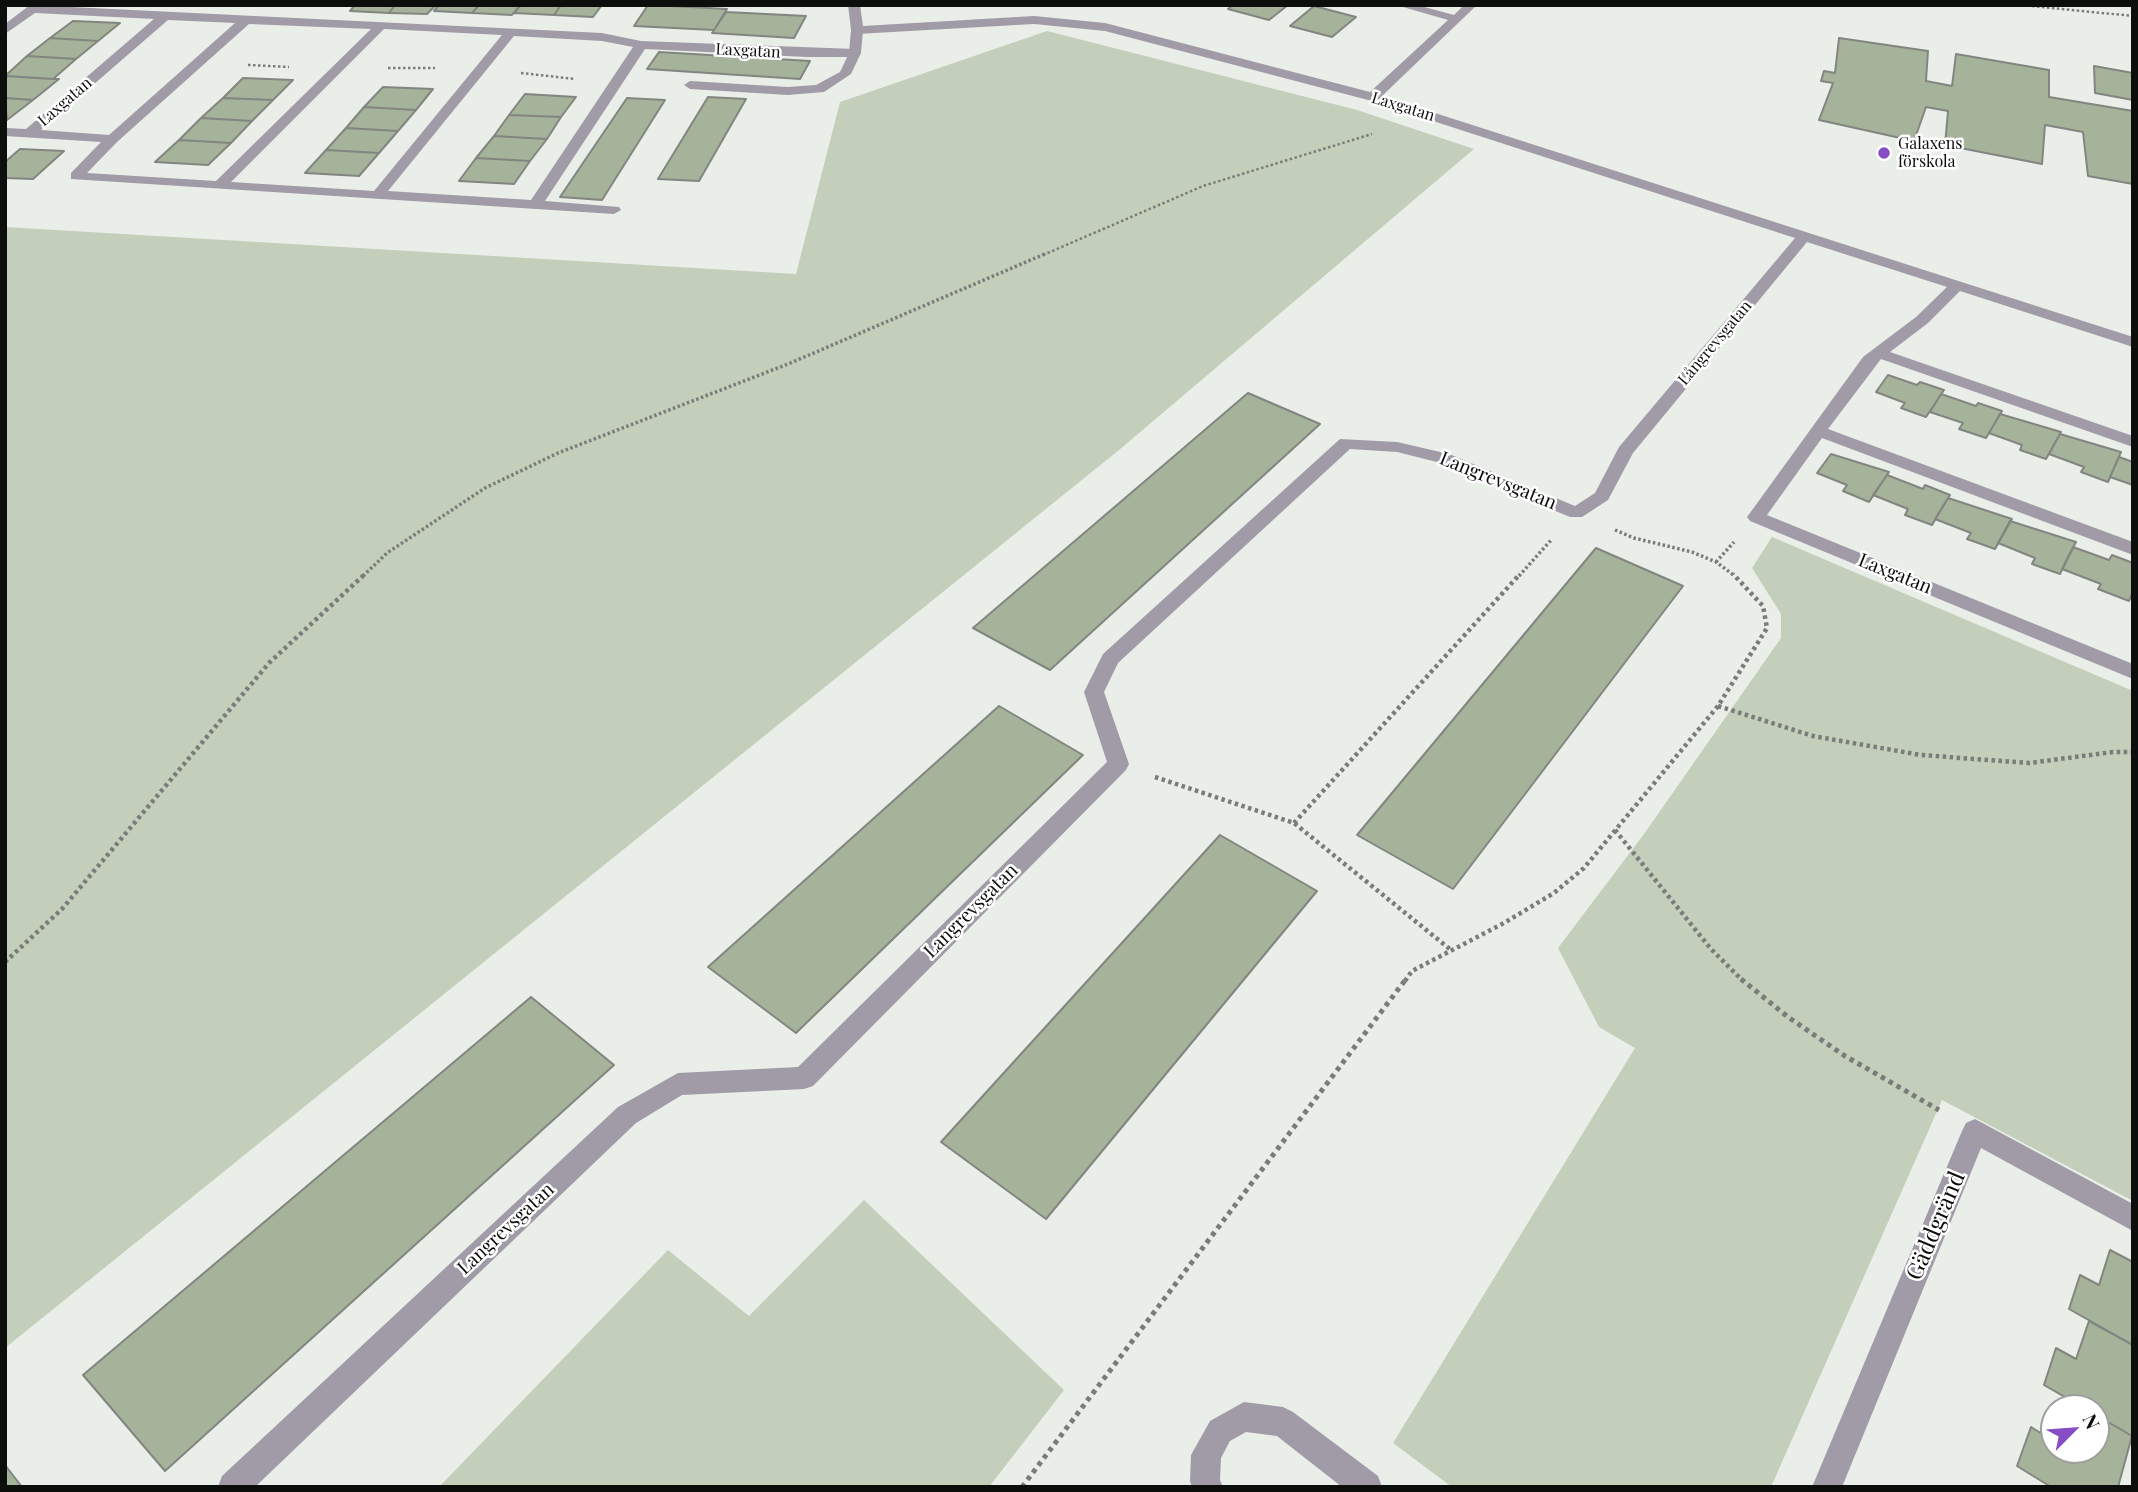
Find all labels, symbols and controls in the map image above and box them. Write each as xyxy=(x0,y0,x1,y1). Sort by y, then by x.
street label: Laxgatan xyxy=(715,40,781,62)
street label: Laxgatan xyxy=(34,73,96,131)
street label: Laxgatan xyxy=(1369,88,1437,126)
place label: Galaxens förskola xyxy=(1898,134,1963,172)
marker: Galaxens förskola xyxy=(1876,145,1892,161)
street label: Långrevsgatan xyxy=(1674,297,1756,389)
street label: Langrevsgatan xyxy=(1436,447,1560,515)
street label: Laxgatan xyxy=(1855,549,1935,599)
street label: Langrevsgatan xyxy=(919,859,1023,963)
street label: Gäddgränd xyxy=(1901,1168,1971,1284)
street label: Langrevsgatan xyxy=(453,1178,559,1280)
north arrow xyxy=(2040,1394,2110,1464)
text: N xyxy=(2078,1409,2107,1433)

